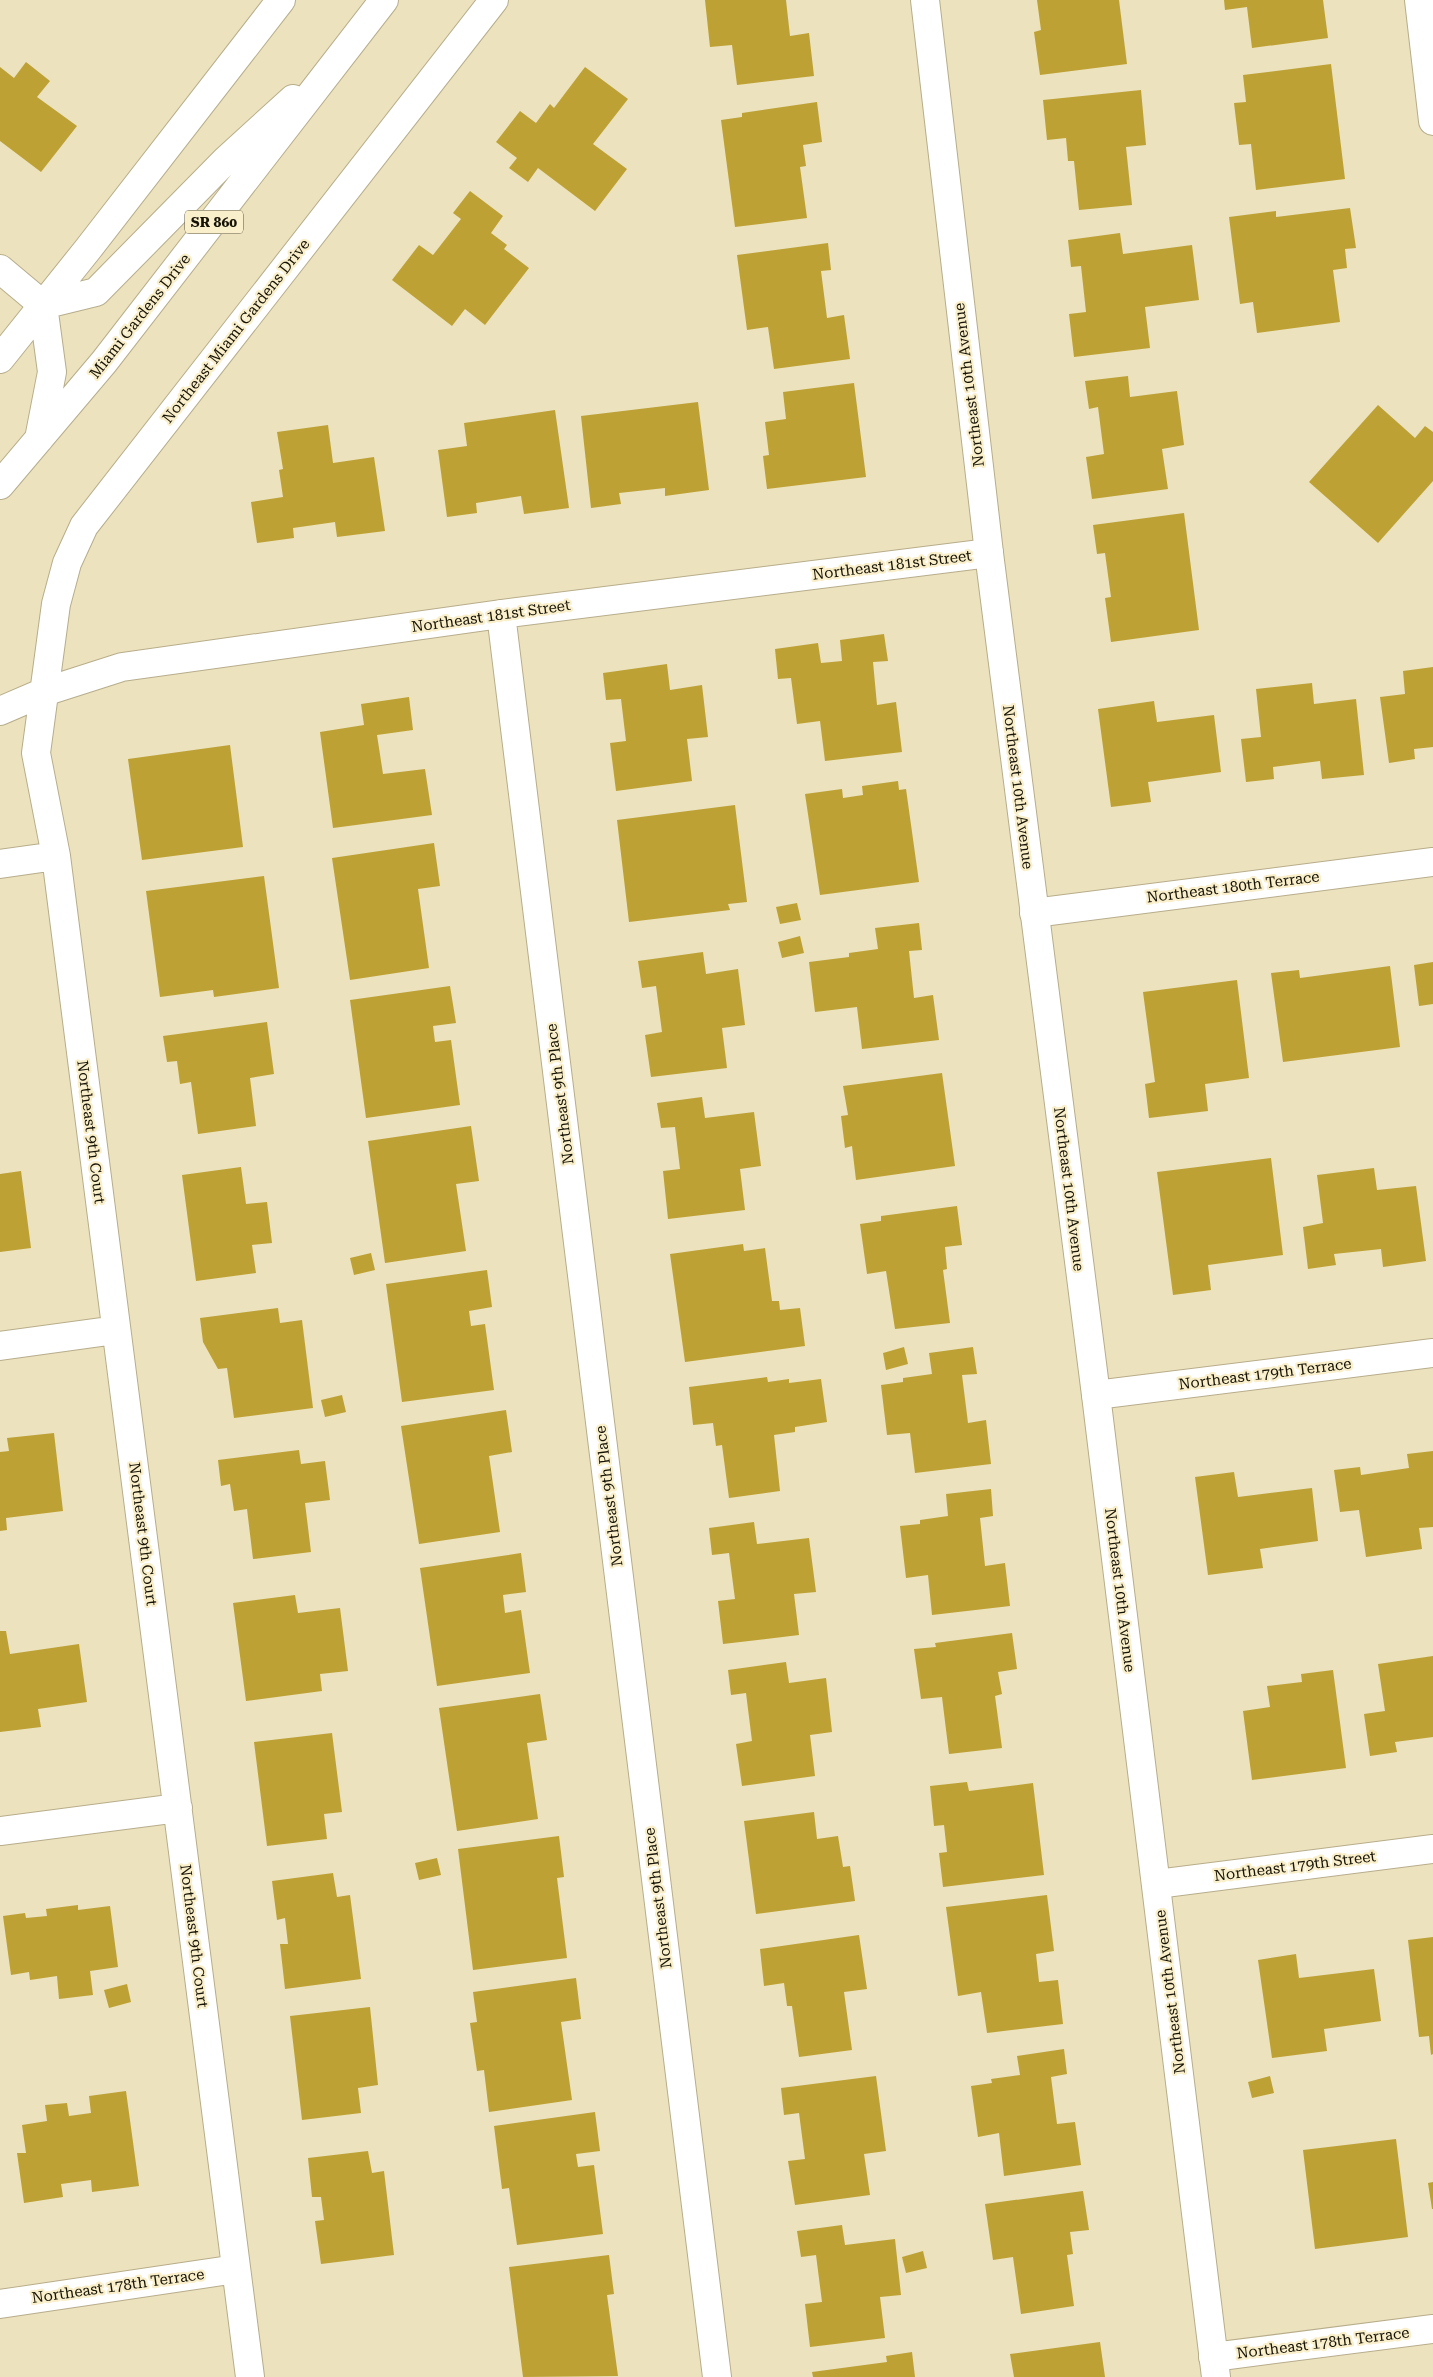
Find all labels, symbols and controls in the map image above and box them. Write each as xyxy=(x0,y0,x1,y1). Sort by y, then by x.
road number: SR 860 xyxy=(185,210,243,233)
street label: Northeast Miami Gardens Drive xyxy=(159,235,313,427)
street label: Miami Gardens Drive xyxy=(86,250,194,382)
street label: Northeast 10th Avenue xyxy=(950,302,988,468)
street label: Northeast 181st Street xyxy=(811,546,973,584)
street label: Northeast 181st Street xyxy=(410,596,572,636)
street label: Northeast 10th Avenue xyxy=(999,704,1037,870)
street label: Northeast 180th Terrace xyxy=(1146,867,1320,907)
street label: Northeast 9th Place xyxy=(542,1023,578,1165)
street label: Northeast 9th Court xyxy=(73,1059,109,1205)
street label: Northeast 10th Avenue xyxy=(1050,1106,1088,1272)
street label: Northeast 179th Terrace xyxy=(1178,1354,1352,1394)
street label: Northeast 9th Place xyxy=(591,1425,627,1567)
street label: Northeast 9th Court xyxy=(125,1461,161,1607)
street label: Northeast 10th Avenue xyxy=(1101,1507,1139,1673)
street label: Northeast 9th Place xyxy=(640,1827,676,1969)
street label: Northeast 179th Street xyxy=(1213,1847,1377,1885)
street label: Northeast 9th Court xyxy=(176,1863,212,2009)
street label: Northeast 10th Avenue xyxy=(1151,1909,1189,2075)
street label: Northeast 178th Terrace xyxy=(31,2265,205,2307)
street label: Northeast 178th Terrace xyxy=(1236,2323,1410,2363)

